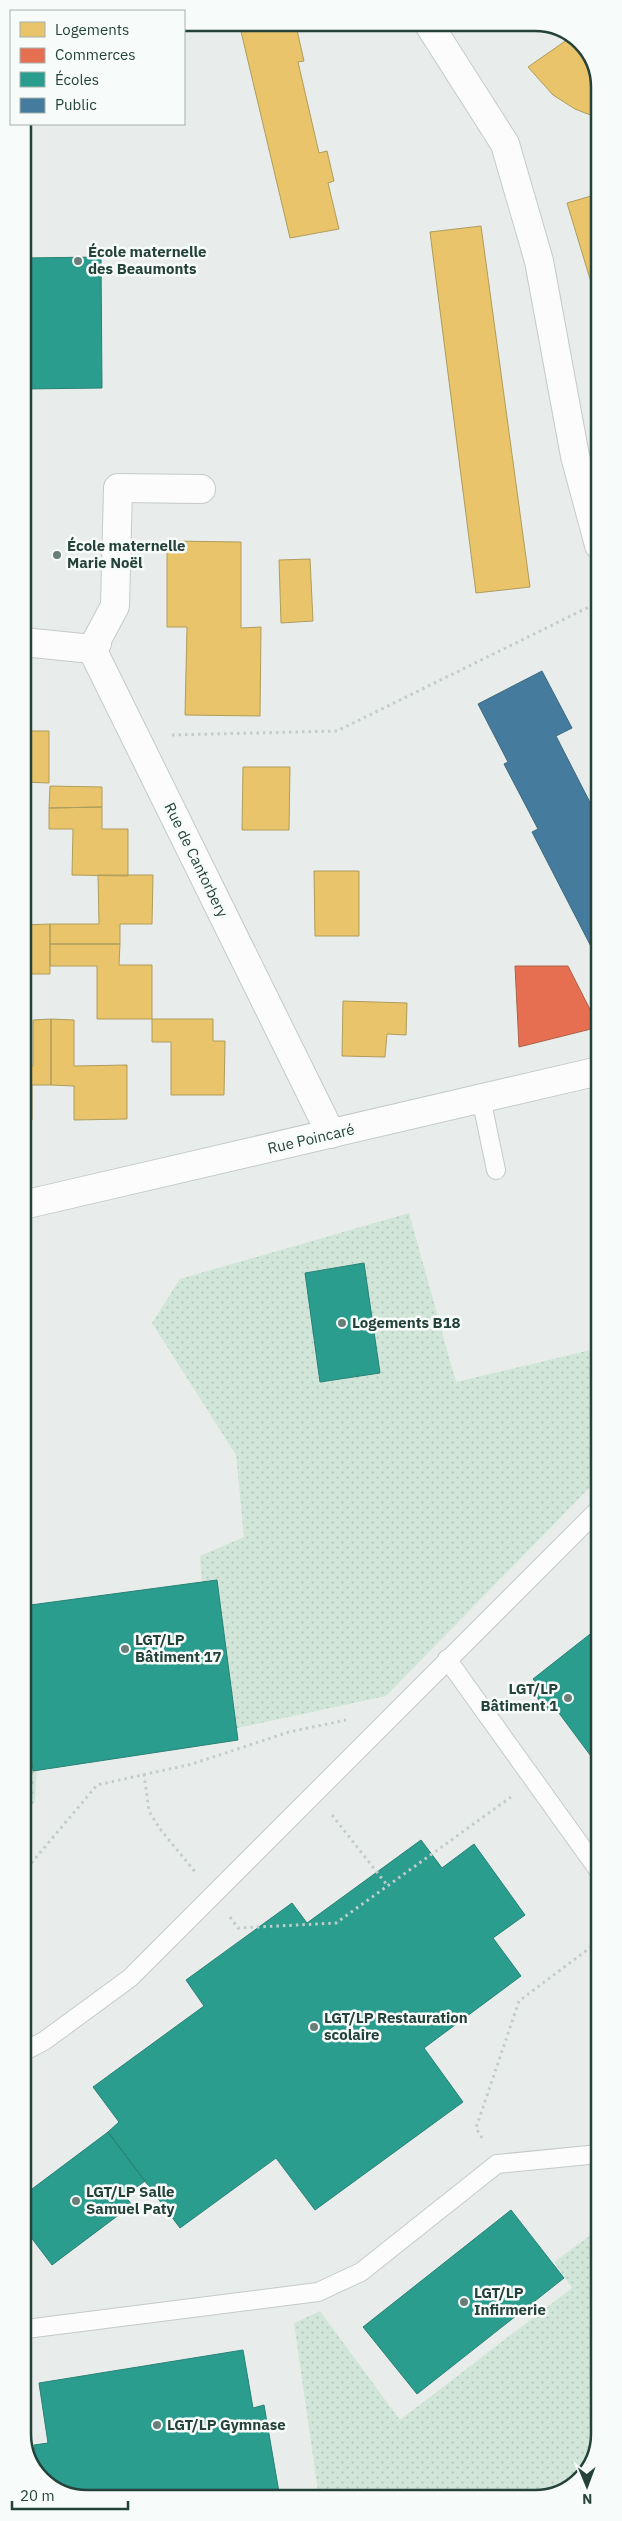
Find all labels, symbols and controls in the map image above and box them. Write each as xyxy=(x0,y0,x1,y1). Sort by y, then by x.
legend xyxy=(10,10,185,125)
text: Logements xyxy=(55,20,129,39)
text: Commerces xyxy=(55,45,136,64)
text: Écoles xyxy=(55,70,99,89)
text: Public xyxy=(55,95,97,114)
place label: École maternelle des Beaumonts xyxy=(88,242,206,278)
marker: École maternelle des Beaumonts xyxy=(72,255,84,267)
place label: École maternelle Marie Noël xyxy=(67,536,185,572)
marker: École maternelle Marie Noël xyxy=(51,549,63,561)
street label: Rue de Cantorbery xyxy=(160,799,233,921)
street label: Rue Poincaré xyxy=(266,1119,356,1158)
place label: Logements B18 xyxy=(352,1313,461,1332)
marker: Logements B18 xyxy=(336,1317,348,1329)
place label: LGT/LP Bâtiment 17 xyxy=(135,1630,222,1666)
marker: LGT/LP Bâtiment 17 xyxy=(119,1643,131,1655)
place label: LGT/LP Bâtiment 1 xyxy=(480,1679,558,1715)
marker: LGT/LP Bâtiment 1 xyxy=(562,1692,574,1704)
place label: LGT/LP Restauration scolaire xyxy=(324,2008,468,2044)
marker: LGT/LP Restauration scolaire xyxy=(308,2021,320,2033)
place label: LGT/LP Salle Samuel Paty xyxy=(86,2182,175,2218)
marker: LGT/LP Salle Samuel Paty xyxy=(70,2195,82,2207)
place label: LGT/LP Infirmerie xyxy=(474,2283,546,2319)
marker: LGT/LP Infirmerie xyxy=(458,2296,470,2308)
place label: LGT/LP Gymnase xyxy=(167,2415,286,2434)
marker: LGT/LP Gymnase xyxy=(151,2419,163,2431)
north arrow xyxy=(562,2461,612,2511)
scale bar xyxy=(12,2478,129,2510)
text: 20 m xyxy=(20,2486,55,2505)
text: N xyxy=(582,2490,592,2508)

